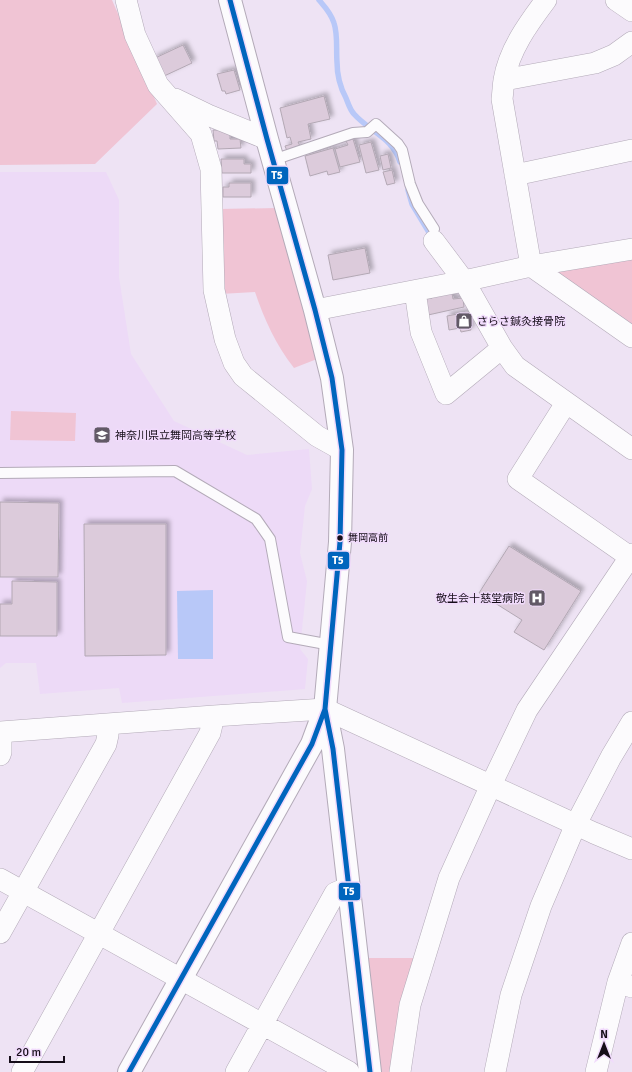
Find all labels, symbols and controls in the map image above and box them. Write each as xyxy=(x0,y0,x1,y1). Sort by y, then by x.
line badge: T5 xyxy=(266,166,289,185)
text: T5 xyxy=(271,169,283,182)
shop icon: さらさ鍼灸接骨院 xyxy=(454,311,474,331)
place label: さらさ鍼灸接骨院 xyxy=(477,315,565,328)
school or university icon: 神奈川県立舞岡高等学校 xyxy=(92,425,112,445)
place label: 神奈川県立舞岡高等学校 xyxy=(115,429,236,442)
place label: 舞岡高前 xyxy=(348,532,388,544)
marker: 舞岡高前 xyxy=(335,533,345,543)
line badge: T5 xyxy=(327,551,350,570)
text: T5 xyxy=(332,554,344,567)
hospital icon: 敬生会十慈堂病院 xyxy=(527,588,547,608)
place label: 敬生会十慈堂病院 xyxy=(436,592,524,605)
line badge: T5 xyxy=(338,882,361,901)
text: T5 xyxy=(343,885,355,898)
north arrow xyxy=(584,1024,624,1064)
text: N xyxy=(600,1028,608,1041)
scale bar xyxy=(10,1038,64,1064)
text: 20 m xyxy=(16,1045,41,1060)

